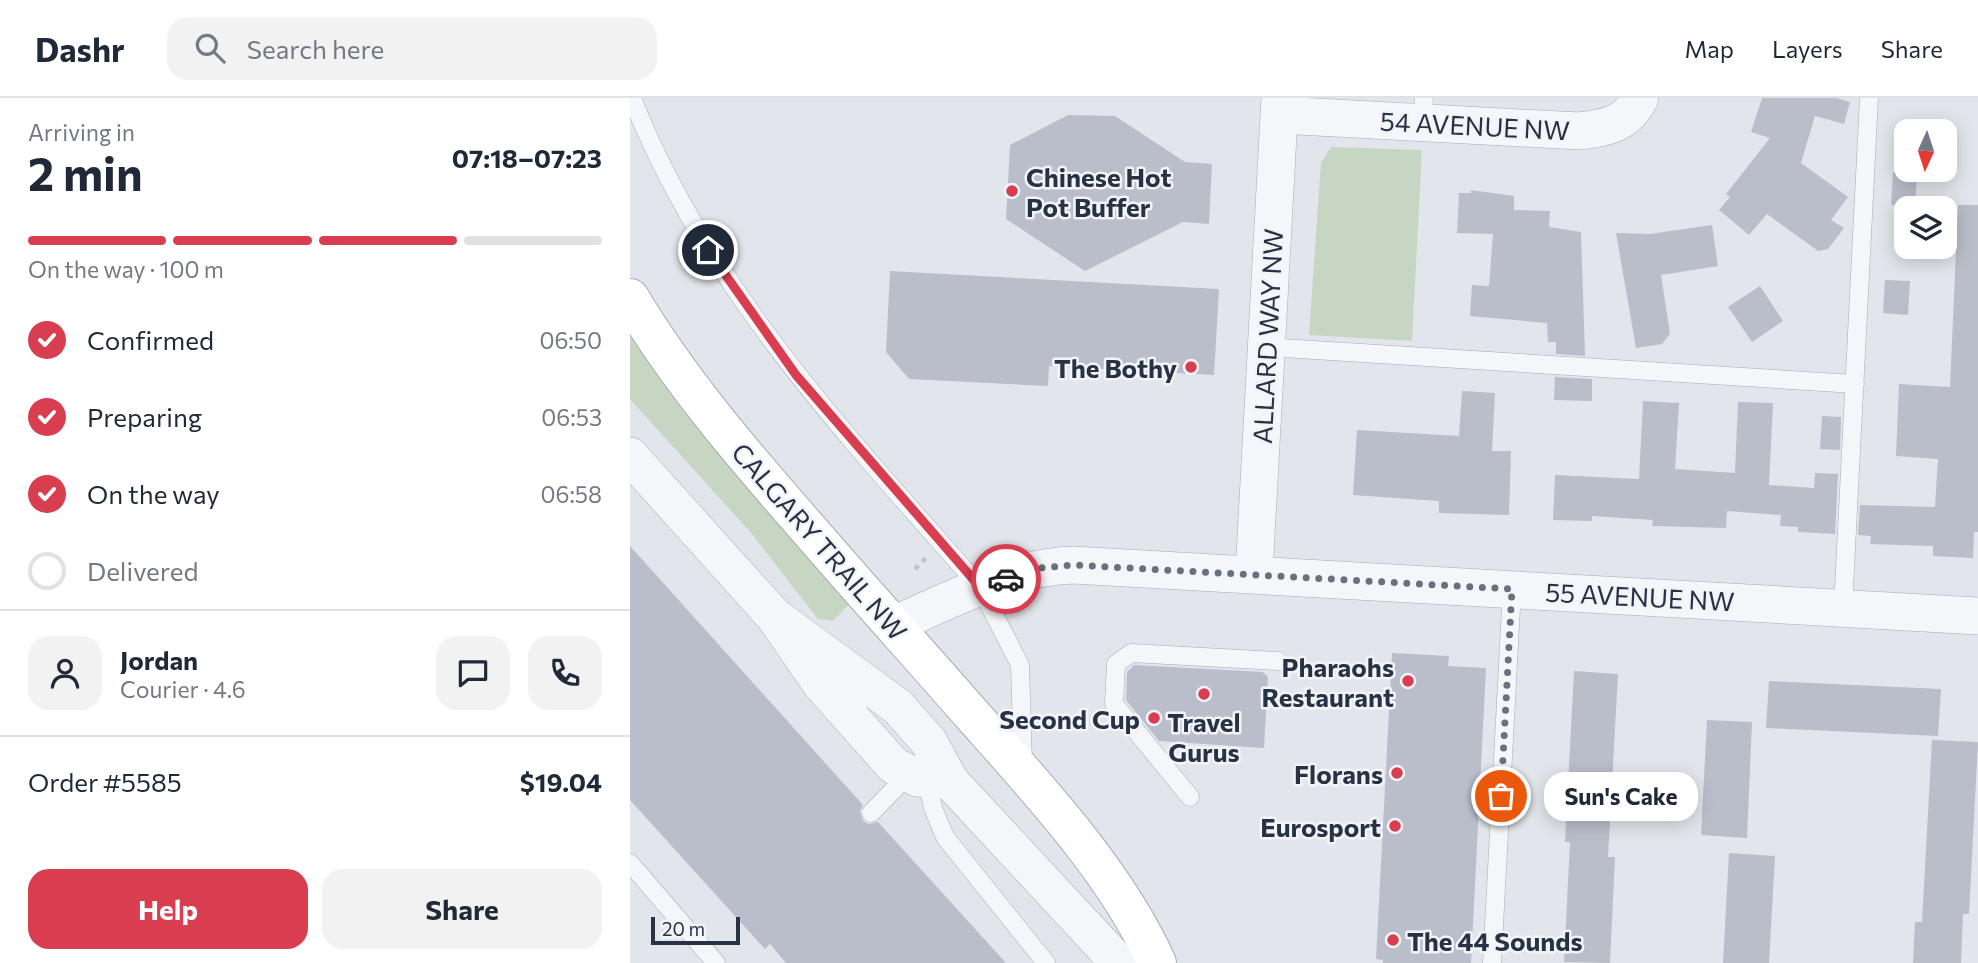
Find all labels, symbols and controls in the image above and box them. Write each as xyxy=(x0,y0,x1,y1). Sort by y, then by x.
search box xyxy=(167,17,657,80)
text: Dashr xyxy=(35,28,125,69)
icon: search xyxy=(191,29,229,67)
text: Search here xyxy=(247,33,384,64)
text: Map xyxy=(1685,34,1734,63)
text: Layers xyxy=(1772,34,1843,63)
text: Share xyxy=(1881,34,1943,63)
street label: 54 AVENUE NW xyxy=(1379,105,1571,145)
text: Arriving in xyxy=(28,118,135,146)
north arrow xyxy=(1894,119,1956,182)
map controls xyxy=(1894,119,1957,259)
text: 07:18–07:23 xyxy=(452,142,602,173)
text: 2 min xyxy=(28,144,143,200)
place label: Chinese Hot Pot Buffer xyxy=(1026,161,1171,222)
marker: Chinese Hot Pot Buffer xyxy=(1004,183,1020,199)
button: layers xyxy=(1894,196,1957,259)
pin xyxy=(678,220,738,280)
street label: ALLARD WAY NW xyxy=(1246,228,1288,444)
icon: home xyxy=(689,231,727,269)
text: On the way · 100 m xyxy=(28,255,224,283)
icon: check xyxy=(28,321,66,359)
text: Confirmed xyxy=(87,324,214,355)
text: 06:50 xyxy=(539,326,602,354)
place label: The Bothy xyxy=(1054,352,1177,383)
marker: The Bothy xyxy=(1183,359,1199,375)
icon: check xyxy=(28,398,66,436)
text: Preparing xyxy=(87,401,202,432)
text: 06:53 xyxy=(541,403,602,431)
street label: CALGARY TRAIL NW xyxy=(726,436,914,646)
icon: check xyxy=(28,475,66,513)
text: On the way xyxy=(87,478,220,509)
text: 06:58 xyxy=(540,480,602,508)
courier xyxy=(971,544,1041,614)
text: Delivered xyxy=(87,555,198,586)
icon: car xyxy=(987,560,1025,598)
street label: 55 AVENUE NW xyxy=(1545,576,1735,616)
button: person xyxy=(28,636,102,710)
button: chat xyxy=(436,636,510,710)
button: phone xyxy=(528,636,602,710)
text: Jordan xyxy=(120,644,198,675)
place label: Pharaohs Restaurant xyxy=(1262,651,1394,712)
marker: Pharaohs Restaurant xyxy=(1400,673,1416,689)
text: Courier · 4.6 xyxy=(120,675,246,703)
marker: Travel Gurus xyxy=(1196,686,1212,702)
place label: Second Cup xyxy=(999,703,1140,734)
place label: Travel Gurus xyxy=(1167,706,1241,767)
marker: Second Cup xyxy=(1146,710,1162,726)
place label: Florans xyxy=(1294,758,1383,789)
marker: Florans xyxy=(1389,765,1405,781)
text: Order #5585 xyxy=(28,766,182,797)
text: $19.04 xyxy=(520,766,602,797)
pin xyxy=(1471,766,1531,826)
callout: Sun's Cake xyxy=(1543,772,1697,820)
icon: bag xyxy=(1482,777,1520,815)
text: Sun's Cake xyxy=(1564,782,1678,810)
place label: Eurosport xyxy=(1260,811,1381,842)
marker: Eurosport xyxy=(1387,818,1403,834)
button: Help xyxy=(28,869,308,949)
button: Share xyxy=(322,869,602,949)
scale bar xyxy=(651,914,740,946)
text: 20 m xyxy=(662,917,705,940)
place label: The 44 Sounds xyxy=(1407,925,1583,956)
marker: The 44 Sounds xyxy=(1385,932,1401,948)

